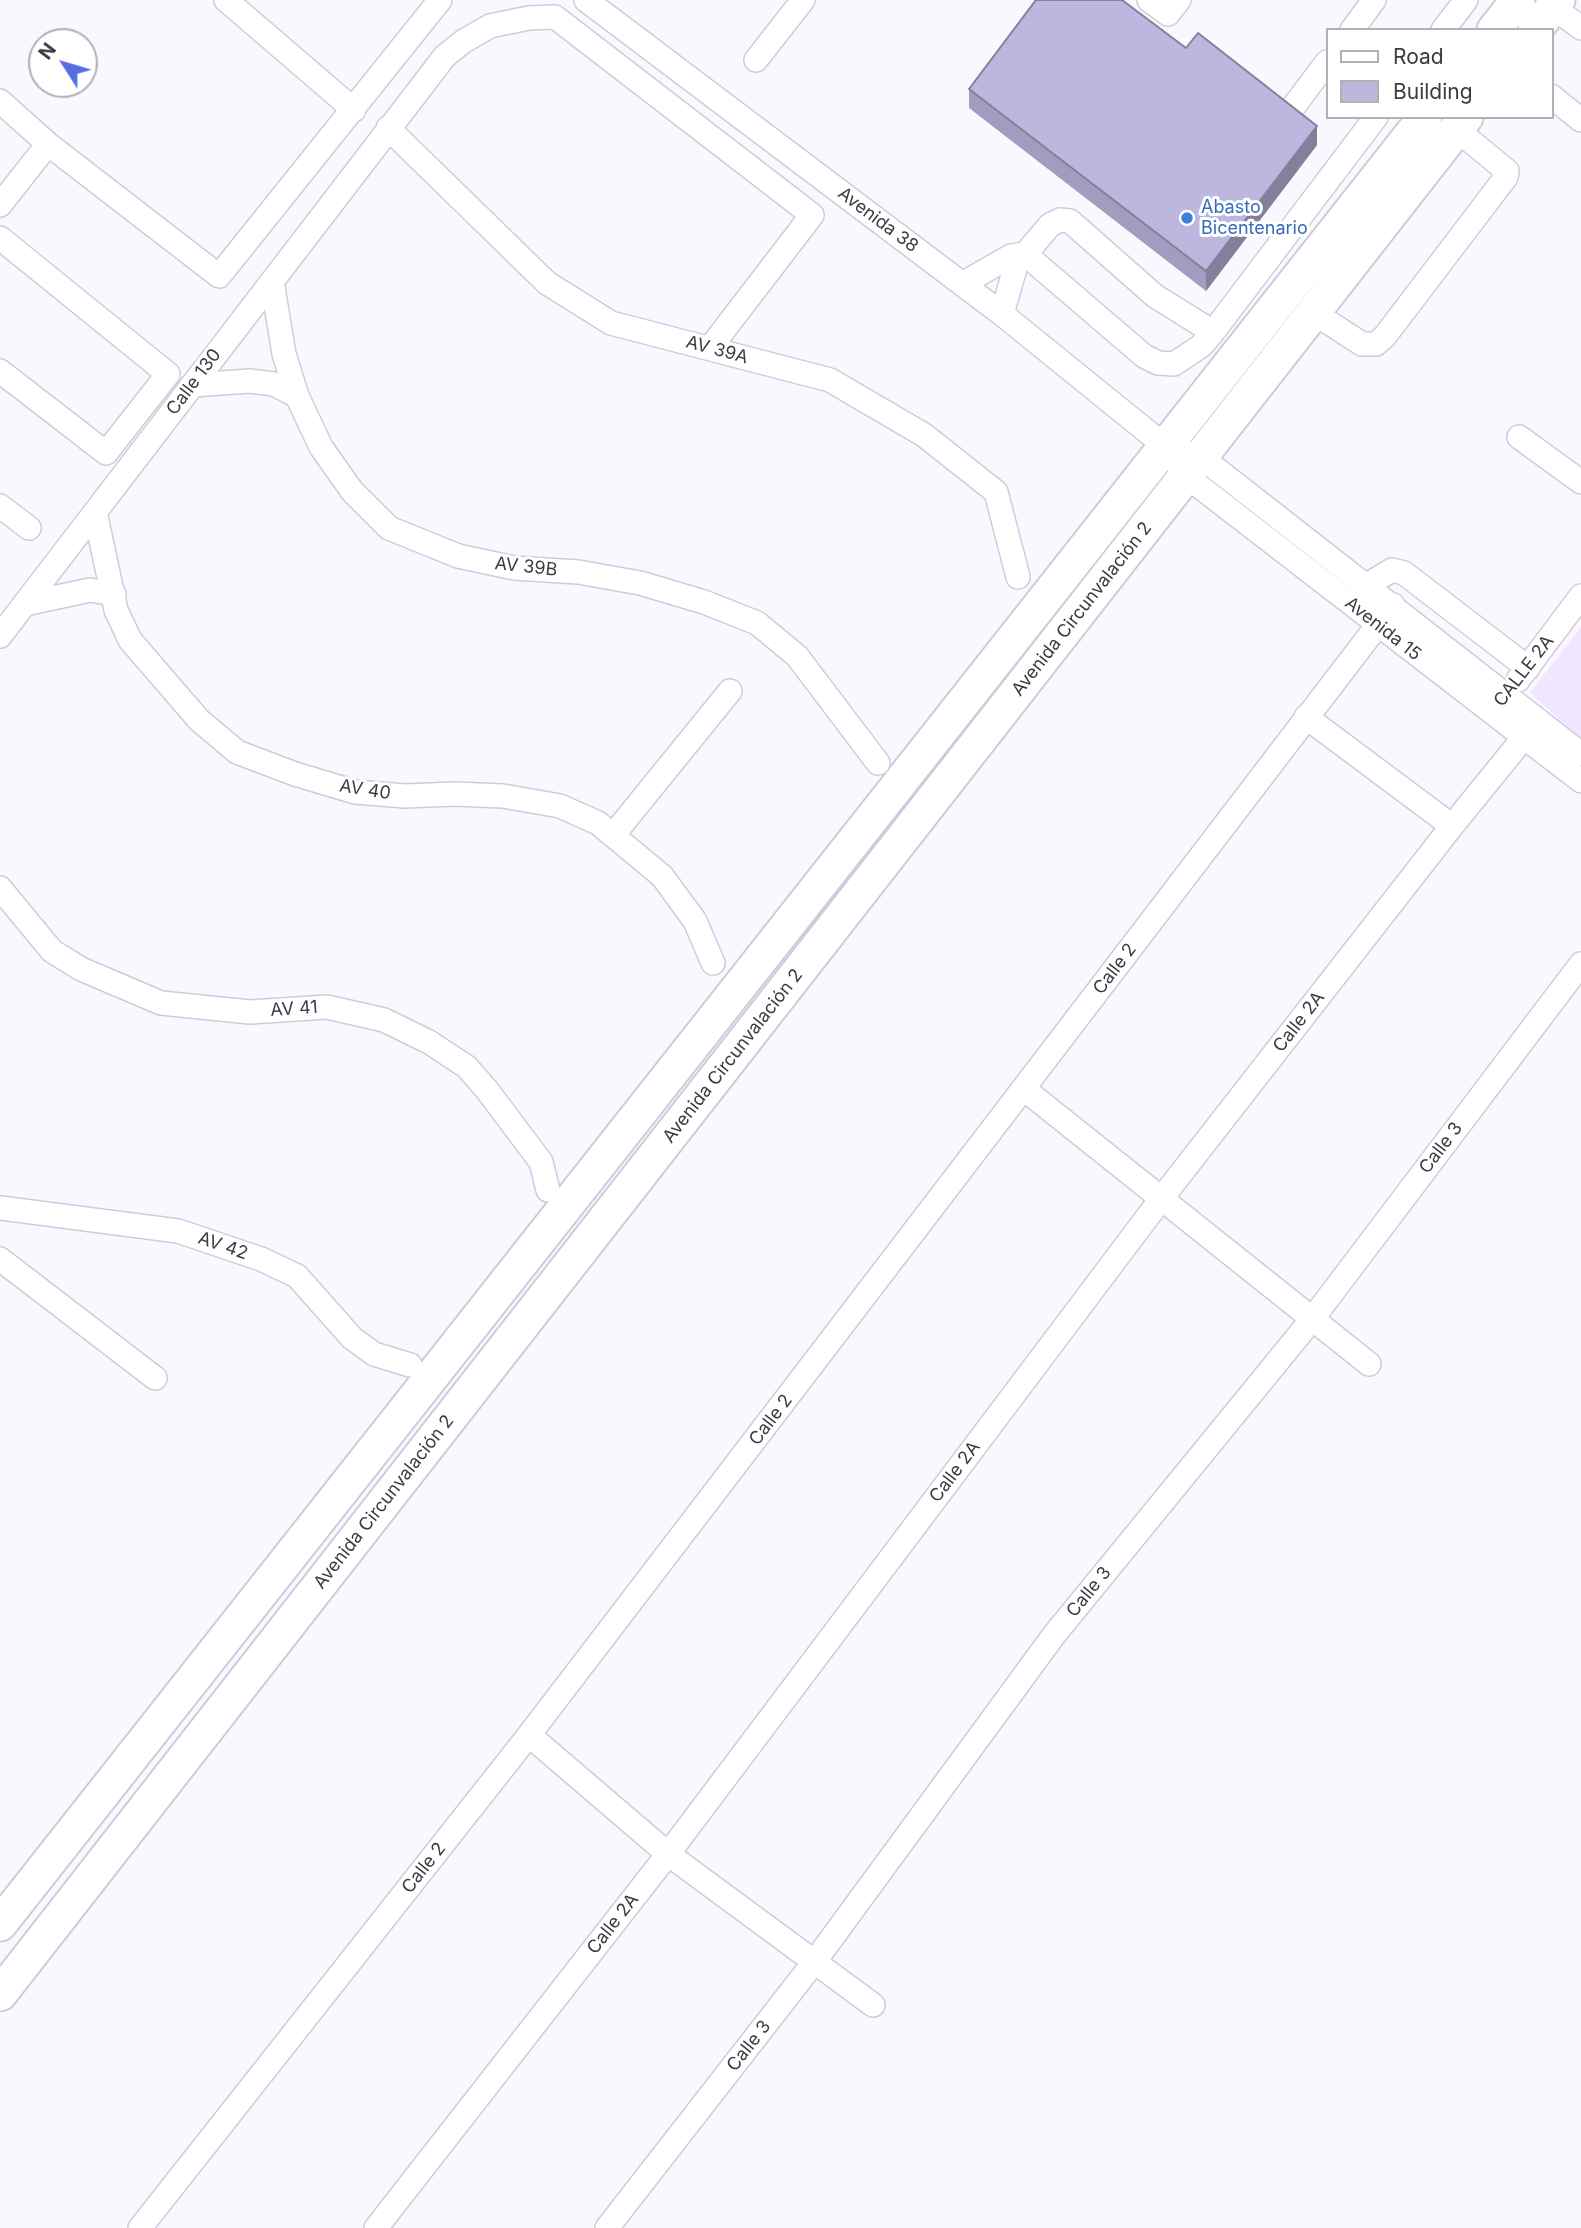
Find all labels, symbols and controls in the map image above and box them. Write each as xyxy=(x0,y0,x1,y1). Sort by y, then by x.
north arrow xyxy=(28,28,98,98)
legend xyxy=(1326,28,1553,119)
text: N xyxy=(34,39,61,64)
text: Road xyxy=(1393,44,1444,69)
text: Building xyxy=(1393,79,1473,104)
street label: Avenida 38 xyxy=(834,183,922,257)
place label: Abasto Bicentenario xyxy=(1201,197,1308,240)
marker: Abasto Bicentenario xyxy=(1179,210,1195,226)
street label: AV 39A xyxy=(684,331,750,369)
street label: Calle 130 xyxy=(162,345,226,419)
street label: Avenida Circunvalación 2 xyxy=(1007,518,1157,700)
street label: AV 39B xyxy=(494,553,558,581)
street label: Avenida 15 xyxy=(1341,593,1425,665)
street label: CALLE 2A xyxy=(1489,631,1559,711)
street label: AV 40 xyxy=(338,775,392,805)
street label: Calle 2 xyxy=(1089,939,1141,999)
street label: Avenida Circunvalación 2 xyxy=(658,965,808,1147)
street label: Calle 2A xyxy=(1269,987,1329,1057)
street label: AV 41 xyxy=(270,997,318,1021)
street label: Calle 3 xyxy=(1415,1118,1467,1178)
street label: AV 42 xyxy=(195,1227,251,1265)
street label: Calle 2 xyxy=(745,1390,797,1450)
street label: Avenida Circunvalación 2 xyxy=(309,1411,459,1593)
street label: Calle 2A xyxy=(925,1437,985,1507)
street label: Calle 3 xyxy=(1062,1562,1116,1622)
street label: Calle 2 xyxy=(397,1838,451,1898)
street label: Calle 2A xyxy=(583,1889,643,1959)
street label: Calle 3 xyxy=(722,2016,776,2076)

